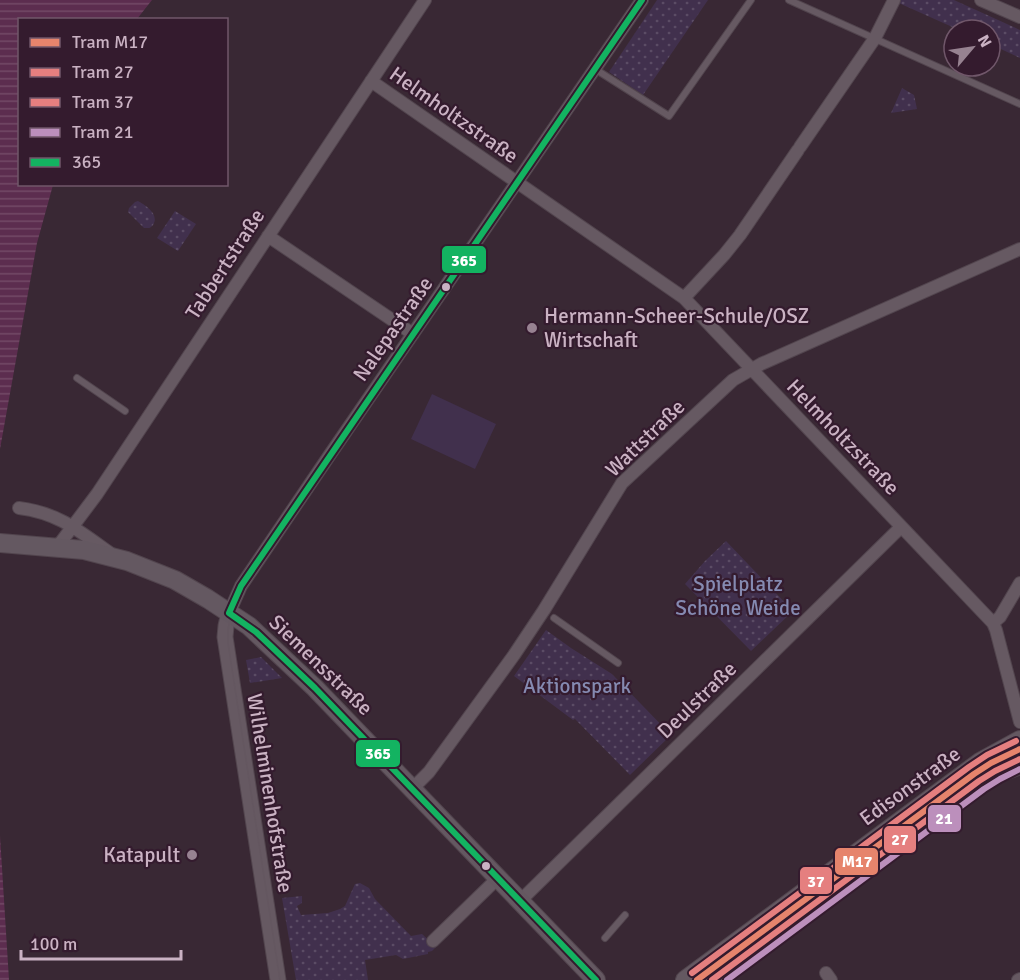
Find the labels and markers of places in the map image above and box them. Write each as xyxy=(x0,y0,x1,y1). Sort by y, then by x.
unlabelled marker xyxy=(440,281,452,293)
place label: Hermann-Scheer-Schule/OSZ Wirtschaft xyxy=(544,303,809,353)
marker: Hermann-Scheer-Schule/OSZ Wirtschaft xyxy=(525,321,539,335)
place label: Katapult xyxy=(103,842,180,868)
marker: Katapult xyxy=(185,848,199,862)
unlabelled marker xyxy=(480,860,492,872)

